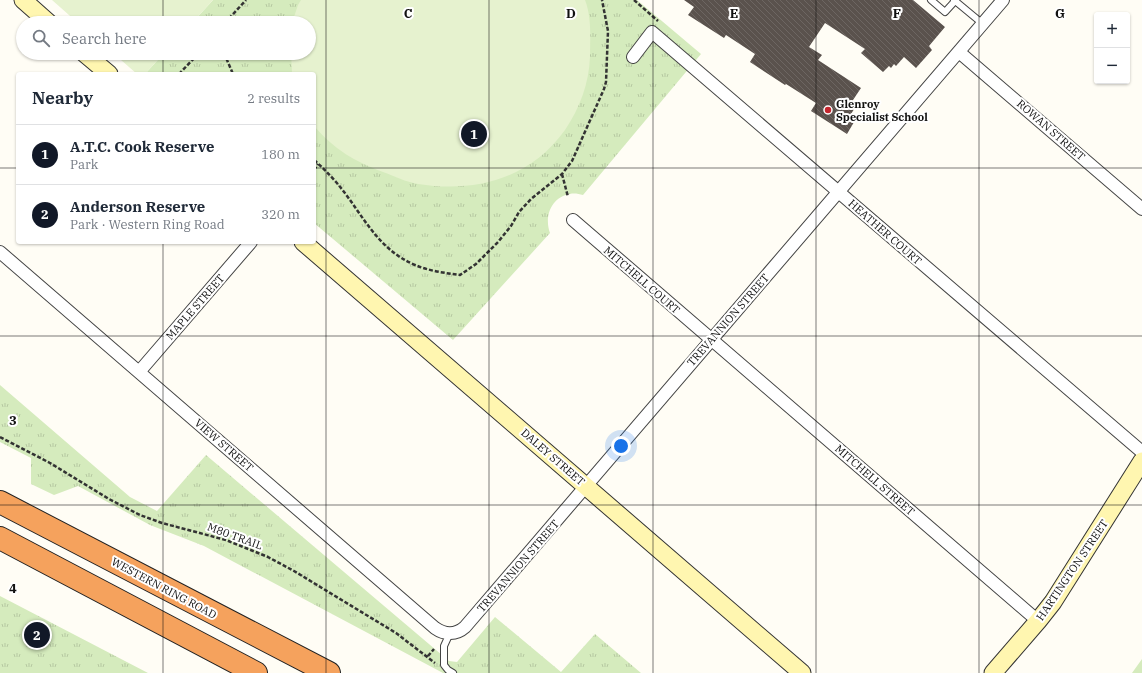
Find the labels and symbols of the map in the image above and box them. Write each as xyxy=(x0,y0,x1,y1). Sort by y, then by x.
text: C xyxy=(404,5,413,22)
text: D xyxy=(566,5,576,22)
text: E xyxy=(730,5,738,22)
text: F xyxy=(893,5,901,22)
text: G xyxy=(1055,5,1065,22)
street label: ROWAN STREET xyxy=(1014,96,1088,164)
place label: Glenroy Specialist School xyxy=(836,97,928,124)
marker: Glenroy Specialist School xyxy=(823,105,833,115)
pin: 1 xyxy=(461,119,487,149)
street label: HEATHER COURT xyxy=(845,196,925,268)
street label: MITCHELL COURT xyxy=(601,243,683,317)
street label: MAPLE STREET xyxy=(163,271,227,343)
street label: TREVANNION STREET xyxy=(684,271,772,369)
text: 3 xyxy=(9,412,17,429)
street label: VIEW STREET xyxy=(192,416,256,474)
street label: DALEY STREET xyxy=(518,425,588,489)
your location xyxy=(611,436,631,456)
street label: MITCHELL STREET xyxy=(832,442,918,518)
street label: TREVANNION STREET xyxy=(474,517,562,615)
street label: HARTINGTON STREET xyxy=(1033,517,1111,623)
street label: M80 TRAIL xyxy=(205,520,265,552)
street label: WESTERN RING ROAD xyxy=(109,554,219,622)
text: 4 xyxy=(9,580,17,597)
pin: 2 xyxy=(24,620,50,650)

